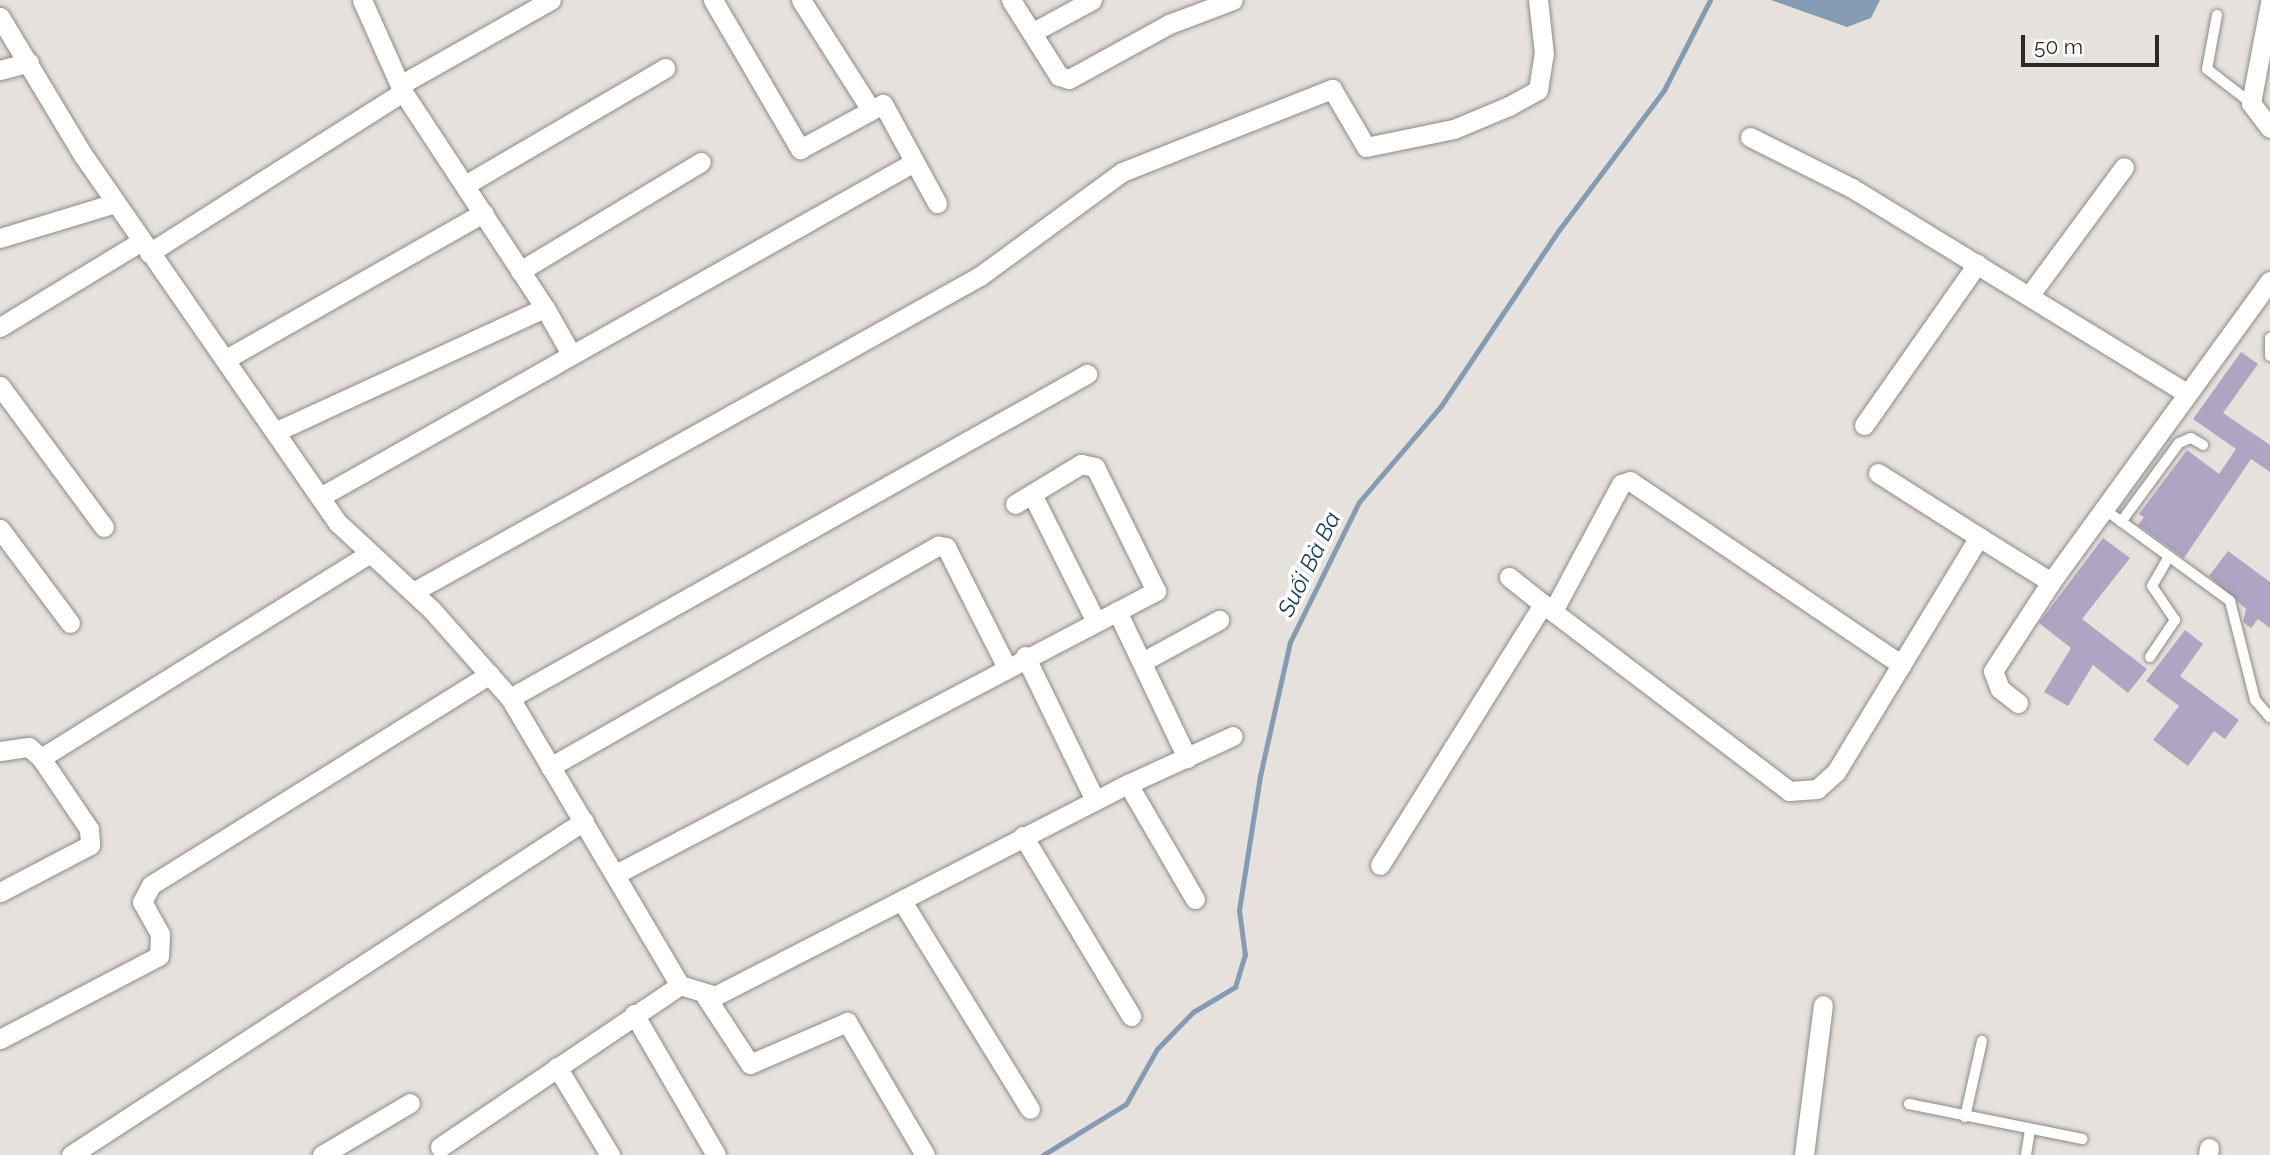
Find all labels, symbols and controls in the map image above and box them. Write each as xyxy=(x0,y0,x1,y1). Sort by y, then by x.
scale bar xyxy=(2025,21,2163,65)
text: 50 m xyxy=(2034,34,2083,59)
water label: Suối Bà Ba xyxy=(1272,507,1346,621)

